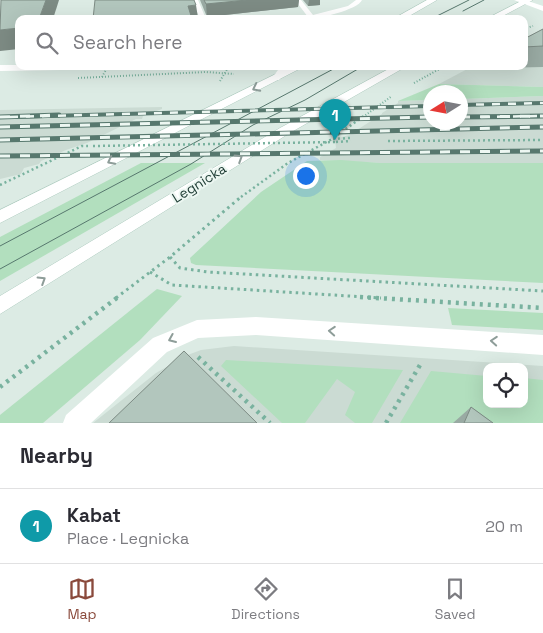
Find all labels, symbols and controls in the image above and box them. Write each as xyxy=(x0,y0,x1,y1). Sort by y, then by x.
search box xyxy=(15,15,528,70)
icon: search xyxy=(33,29,61,57)
text: Search here xyxy=(73,30,183,55)
one-way arrow xyxy=(252,82,261,92)
north arrow xyxy=(423,85,468,130)
pin: 1 xyxy=(319,99,351,140)
one-way arrow xyxy=(107,155,116,165)
one-way arrow xyxy=(234,155,243,165)
street label: Legnicka xyxy=(168,159,230,207)
your location xyxy=(293,163,319,189)
one-way arrow xyxy=(36,277,45,287)
one-way arrow xyxy=(328,326,336,337)
one-way arrow xyxy=(168,333,177,344)
one-way arrow xyxy=(490,336,498,347)
map controls xyxy=(483,363,528,408)
button: locate xyxy=(483,363,528,408)
text: Nearby xyxy=(20,442,93,469)
text: Kabat xyxy=(67,503,121,528)
text: 1 xyxy=(32,516,40,537)
text: 20 m xyxy=(485,516,523,537)
text: Place · Legnicka xyxy=(67,528,189,549)
tab: Map xyxy=(67,575,97,623)
tab: Directions xyxy=(231,575,300,623)
tab: Saved xyxy=(435,575,476,623)

